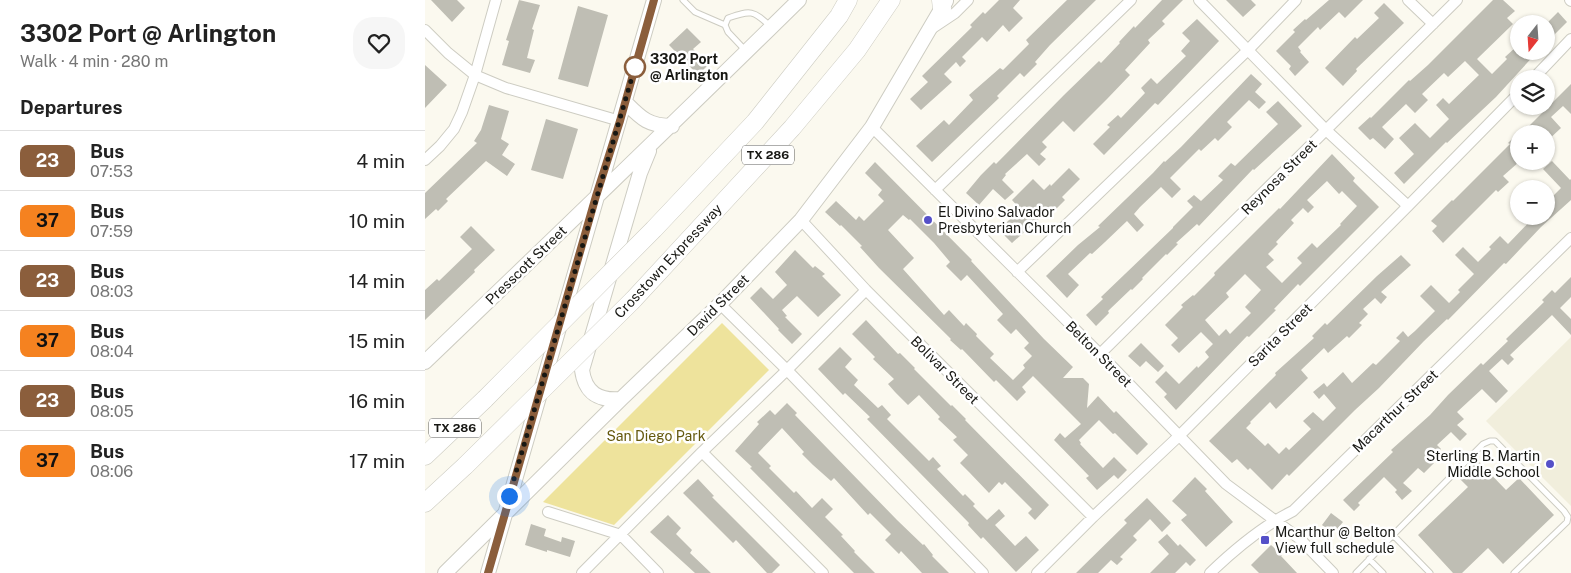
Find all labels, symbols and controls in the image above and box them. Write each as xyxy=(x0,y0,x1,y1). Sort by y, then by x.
north arrow xyxy=(1510,15,1555,60)
map controls xyxy=(1510,15,1555,225)
button: heart xyxy=(353,17,405,69)
text: 3302 Port @ Arlington xyxy=(20,19,276,47)
place label: 3302 Port @ Arlington xyxy=(650,51,728,83)
text: Walk · 4 min · 280 m xyxy=(20,52,168,71)
marker: 3302 Port @ Arlington xyxy=(624,56,646,78)
button: layers xyxy=(1510,70,1555,115)
text: Departures xyxy=(20,96,123,118)
button: + xyxy=(1510,125,1555,170)
street label: Reynosa Street xyxy=(1238,136,1320,218)
text: Bus xyxy=(90,140,124,162)
road number: TX 286 xyxy=(742,146,794,164)
text: 23 xyxy=(36,150,59,171)
text: 4 min xyxy=(356,150,405,172)
text: 07:53 xyxy=(90,162,133,181)
button: − xyxy=(1510,180,1555,225)
text: Bus xyxy=(90,200,124,222)
street label: Crosstown Expressway xyxy=(611,200,725,321)
place label: El Divino Salvador Presbyterian Church xyxy=(938,204,1071,236)
text: 37 xyxy=(36,210,59,231)
text: 10 min xyxy=(349,210,405,232)
marker: El Divino Salvador Presbyterian Church xyxy=(922,214,934,226)
text: 07:59 xyxy=(90,222,133,241)
street label: Presscott Street xyxy=(482,222,570,308)
text: Bus xyxy=(90,260,124,282)
text: 23 xyxy=(36,270,59,291)
text: 14 min xyxy=(348,270,405,292)
street label: David Street xyxy=(684,271,752,339)
text: 08:03 xyxy=(90,282,133,301)
street label: Sarita Street xyxy=(1245,300,1315,370)
street label: Belton Street xyxy=(1063,318,1135,390)
text: Bus xyxy=(90,320,124,342)
text: 37 xyxy=(36,330,59,351)
text: 15 min xyxy=(348,330,405,352)
street label: Bolivar Street xyxy=(908,333,982,407)
text: 08:04 xyxy=(90,342,133,361)
street label: Macarthur Street xyxy=(1349,366,1441,456)
text: Bus xyxy=(90,380,124,402)
text: 23 xyxy=(36,390,59,411)
text: 16 min xyxy=(349,390,405,412)
text: 08:05 xyxy=(90,402,134,421)
road number: TX 286 xyxy=(429,418,481,438)
park label: San Diego Park xyxy=(606,428,706,444)
text: Bus xyxy=(90,440,124,462)
place label: Sterling B. Martin Middle School xyxy=(1426,448,1540,480)
text: 37 xyxy=(36,450,59,471)
text: 17 min xyxy=(349,450,405,472)
marker: Sterling B. Martin Middle School xyxy=(1544,458,1556,470)
text: 08:06 xyxy=(90,462,133,481)
your location xyxy=(497,484,522,509)
place label: Mcarthur @ Belton View full schedule xyxy=(1275,524,1396,556)
marker: Mcarthur @ Belton View full schedule xyxy=(1259,534,1271,546)

